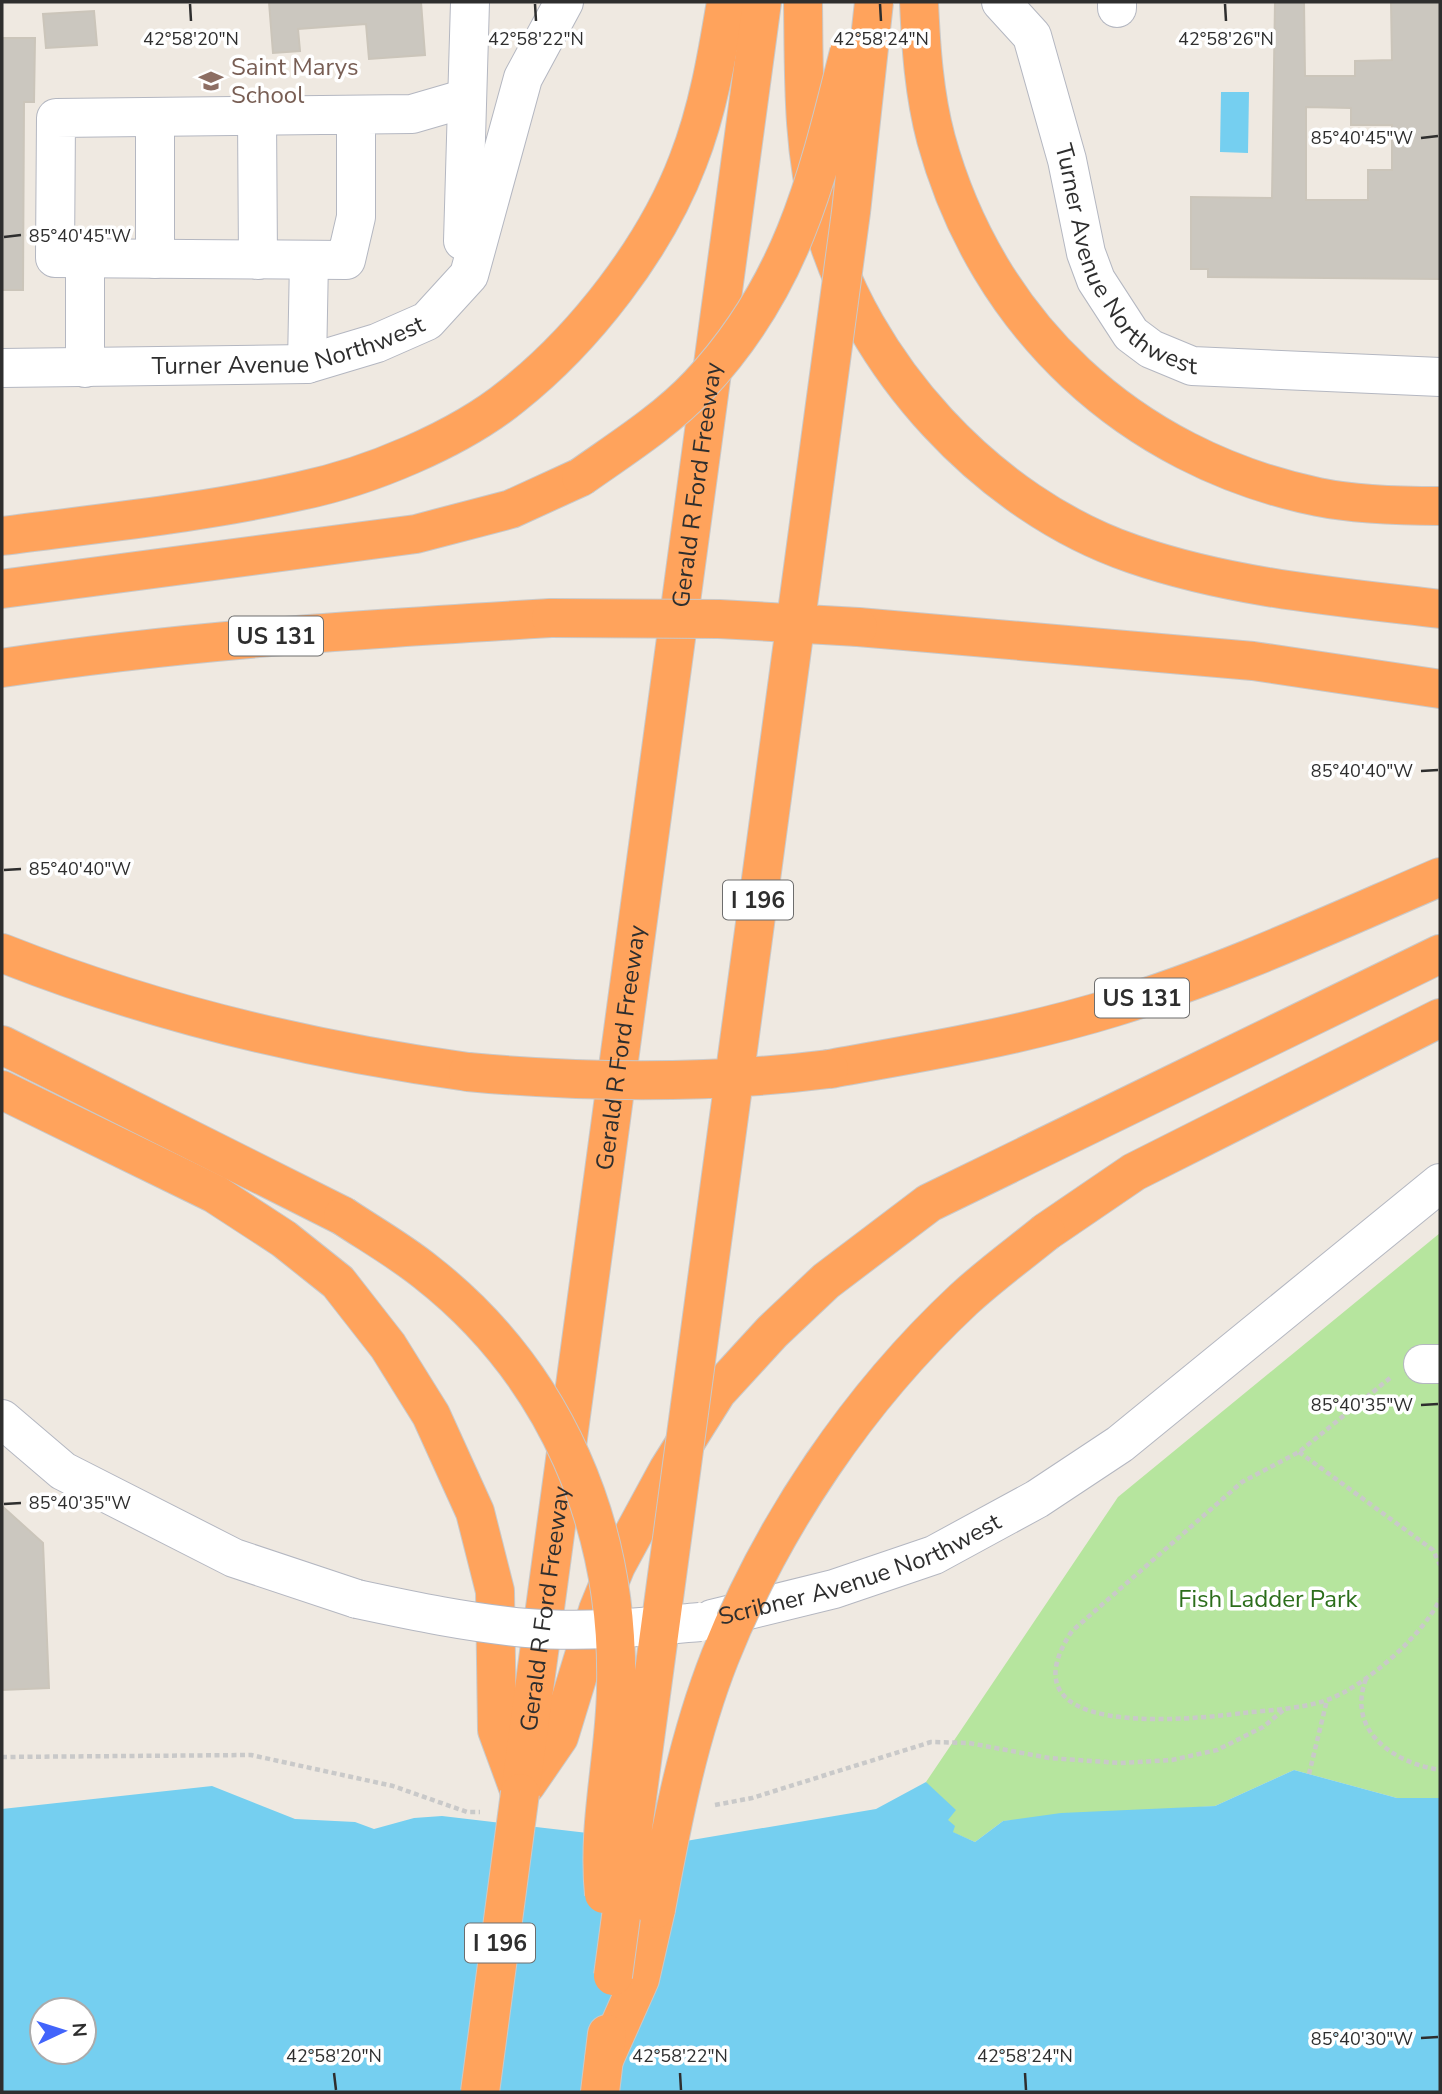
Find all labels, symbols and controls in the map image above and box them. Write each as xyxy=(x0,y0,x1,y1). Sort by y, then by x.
text: 42°58'20"N xyxy=(143,27,239,51)
text: 42°58'22"N xyxy=(488,27,584,51)
text: 42°58'24"N xyxy=(833,27,929,51)
text: 42°58'26"N xyxy=(1178,27,1274,51)
place label: Saint Marys School xyxy=(231,51,358,111)
school or university icon: Saint Marys School xyxy=(197,67,225,95)
text: 85°40'45"W xyxy=(1311,126,1413,150)
street label: Turner Avenue Northwest xyxy=(1047,140,1198,382)
text: 85°40'45"W xyxy=(29,224,131,248)
street label: Turner Avenue Northwest xyxy=(151,308,430,382)
street label: Gerald R Ford Freeway xyxy=(664,360,729,610)
road number: US 131 xyxy=(229,616,323,656)
text: 85°40'40"W xyxy=(1311,759,1413,783)
text: 85°40'40"W xyxy=(29,857,131,881)
road number: I 196 xyxy=(723,880,793,920)
street label: Gerald R Ford Freeway xyxy=(588,922,653,1172)
road number: US 131 xyxy=(1095,979,1189,1018)
text: 85°40'35"W xyxy=(1311,1393,1413,1417)
street label: Gerald R Ford Freeway xyxy=(512,1483,577,1733)
text: 85°40'35"W xyxy=(29,1491,131,1515)
street label: Scribner Avenue Northwest xyxy=(715,1505,1007,1633)
park label: Fish Ladder Park xyxy=(1178,1583,1359,1615)
road number: I 196 xyxy=(465,1924,535,1962)
north arrow xyxy=(28,1996,98,2066)
text: N xyxy=(65,2022,92,2038)
text: 85°40'30"W xyxy=(1311,2027,1413,2051)
text: 42°58'20"N xyxy=(286,2044,382,2068)
text: 42°58'22"N xyxy=(632,2044,728,2068)
text: 42°58'24"N xyxy=(977,2044,1073,2068)

